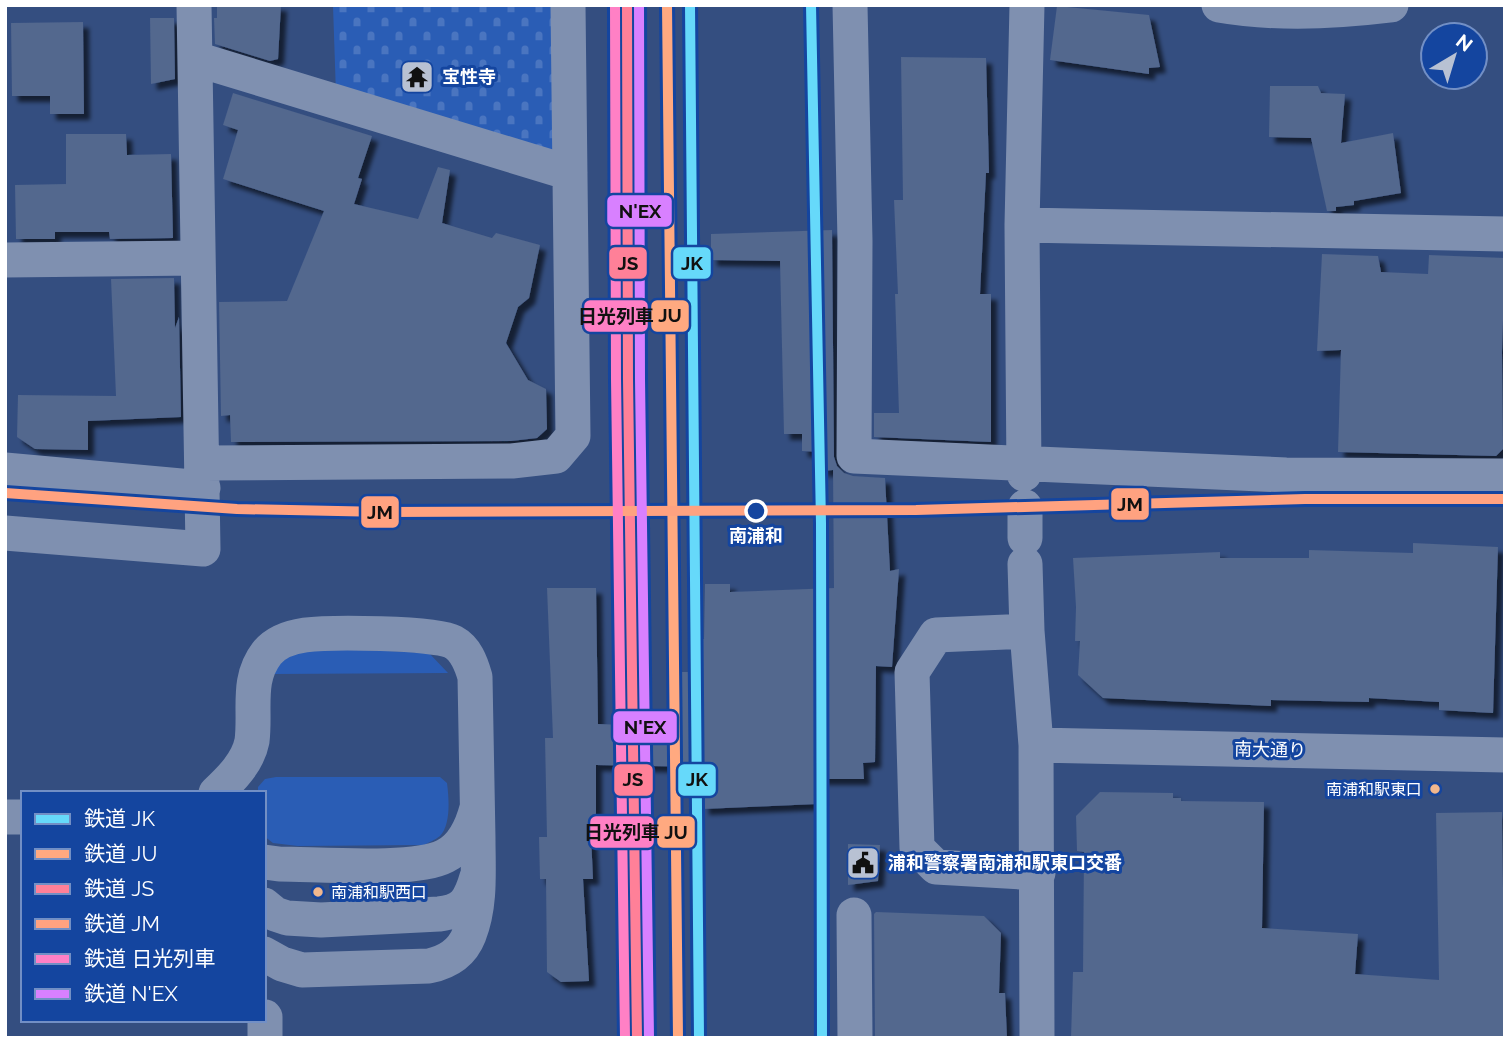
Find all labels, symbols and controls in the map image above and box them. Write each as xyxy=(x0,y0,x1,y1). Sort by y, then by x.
north arrow xyxy=(1419,21,1489,91)
text: N xyxy=(1452,29,1477,56)
temple icon: 宝性寺 xyxy=(398,58,436,96)
place label: 宝性寺 xyxy=(442,66,496,87)
line badge: N'EX xyxy=(606,194,673,228)
text: N'EX xyxy=(619,200,662,222)
line badge: JS xyxy=(608,246,648,280)
line badge: JK xyxy=(672,246,712,280)
text: JS xyxy=(618,252,639,274)
text: JK xyxy=(681,252,703,274)
line badge: 日光列車 xyxy=(583,299,649,333)
line badge: JU xyxy=(650,299,690,333)
text: JU xyxy=(658,304,682,326)
text: 日光列車 xyxy=(578,305,654,327)
line badge: JM xyxy=(1110,487,1150,521)
text: JM xyxy=(1117,493,1143,515)
line badge: JM xyxy=(360,495,400,529)
marker: 南浦和 xyxy=(745,500,767,522)
text: JM xyxy=(367,501,393,523)
place label: 南浦和 xyxy=(729,525,783,546)
line badge: N'EX xyxy=(612,710,678,744)
text: N'EX xyxy=(624,716,667,738)
street label: 南大通り xyxy=(1234,738,1306,761)
line badge: JS xyxy=(613,763,654,797)
line badge: JK xyxy=(677,763,717,797)
text: JS xyxy=(623,768,644,790)
text: JK xyxy=(686,768,708,790)
place label: 南浦和駅東口 xyxy=(1326,780,1422,799)
marker: 南浦和駅東口 xyxy=(1428,782,1442,796)
legend xyxy=(21,791,266,1022)
text: 鉄道 JK xyxy=(84,806,155,831)
line badge: 日光列車 xyxy=(589,815,655,849)
line badge: JU xyxy=(656,815,696,849)
text: 日光列車 xyxy=(584,821,660,843)
text: JU xyxy=(664,821,688,843)
text: 鉄道 JU xyxy=(84,841,157,866)
public building icon: 浦和警察署南浦和駅東口交番 xyxy=(844,844,882,882)
place label: 浦和警察署南浦和駅東口交番 xyxy=(888,852,1122,873)
text: 鉄道 JS xyxy=(84,876,154,901)
place label: 南浦和駅西口 xyxy=(331,883,427,902)
marker: 南浦和駅西口 xyxy=(311,885,325,899)
text: 鉄道 JM xyxy=(84,911,160,936)
text: 鉄道 日光列車 xyxy=(84,946,215,971)
text: 鉄道 N'EX xyxy=(84,981,178,1006)

